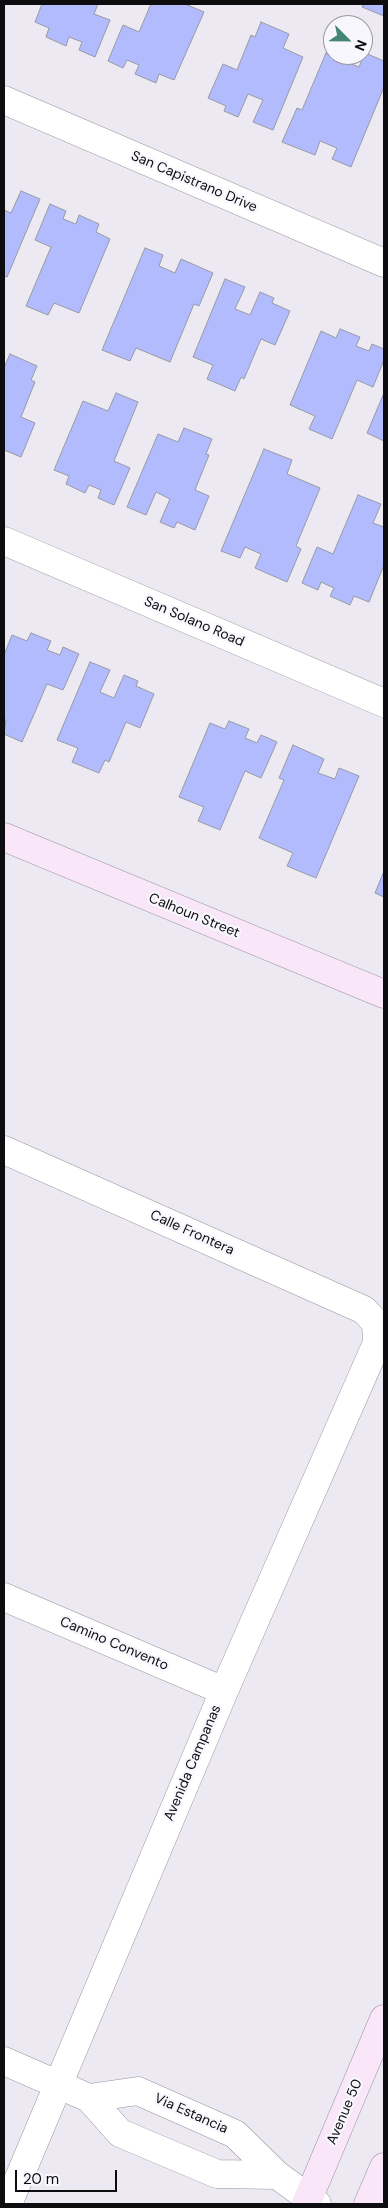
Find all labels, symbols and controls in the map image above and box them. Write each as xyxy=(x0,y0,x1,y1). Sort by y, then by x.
north arrow xyxy=(323,15,373,65)
text: N xyxy=(351,37,371,54)
street label: San Capistrano Drive xyxy=(128,148,260,216)
street label: San Solano Road xyxy=(141,593,247,651)
street label: Calhoun Street xyxy=(146,890,242,942)
street label: Calle Frontera xyxy=(147,1207,237,1259)
street label: Camino Convento xyxy=(57,1614,171,1674)
street label: Avenida Campanas xyxy=(161,1703,225,1823)
street label: Avenue 50 xyxy=(324,2077,366,2147)
street label: Via Estancia xyxy=(152,2090,230,2138)
scale bar xyxy=(18,2160,120,2192)
text: 20 m xyxy=(23,2169,59,2189)

